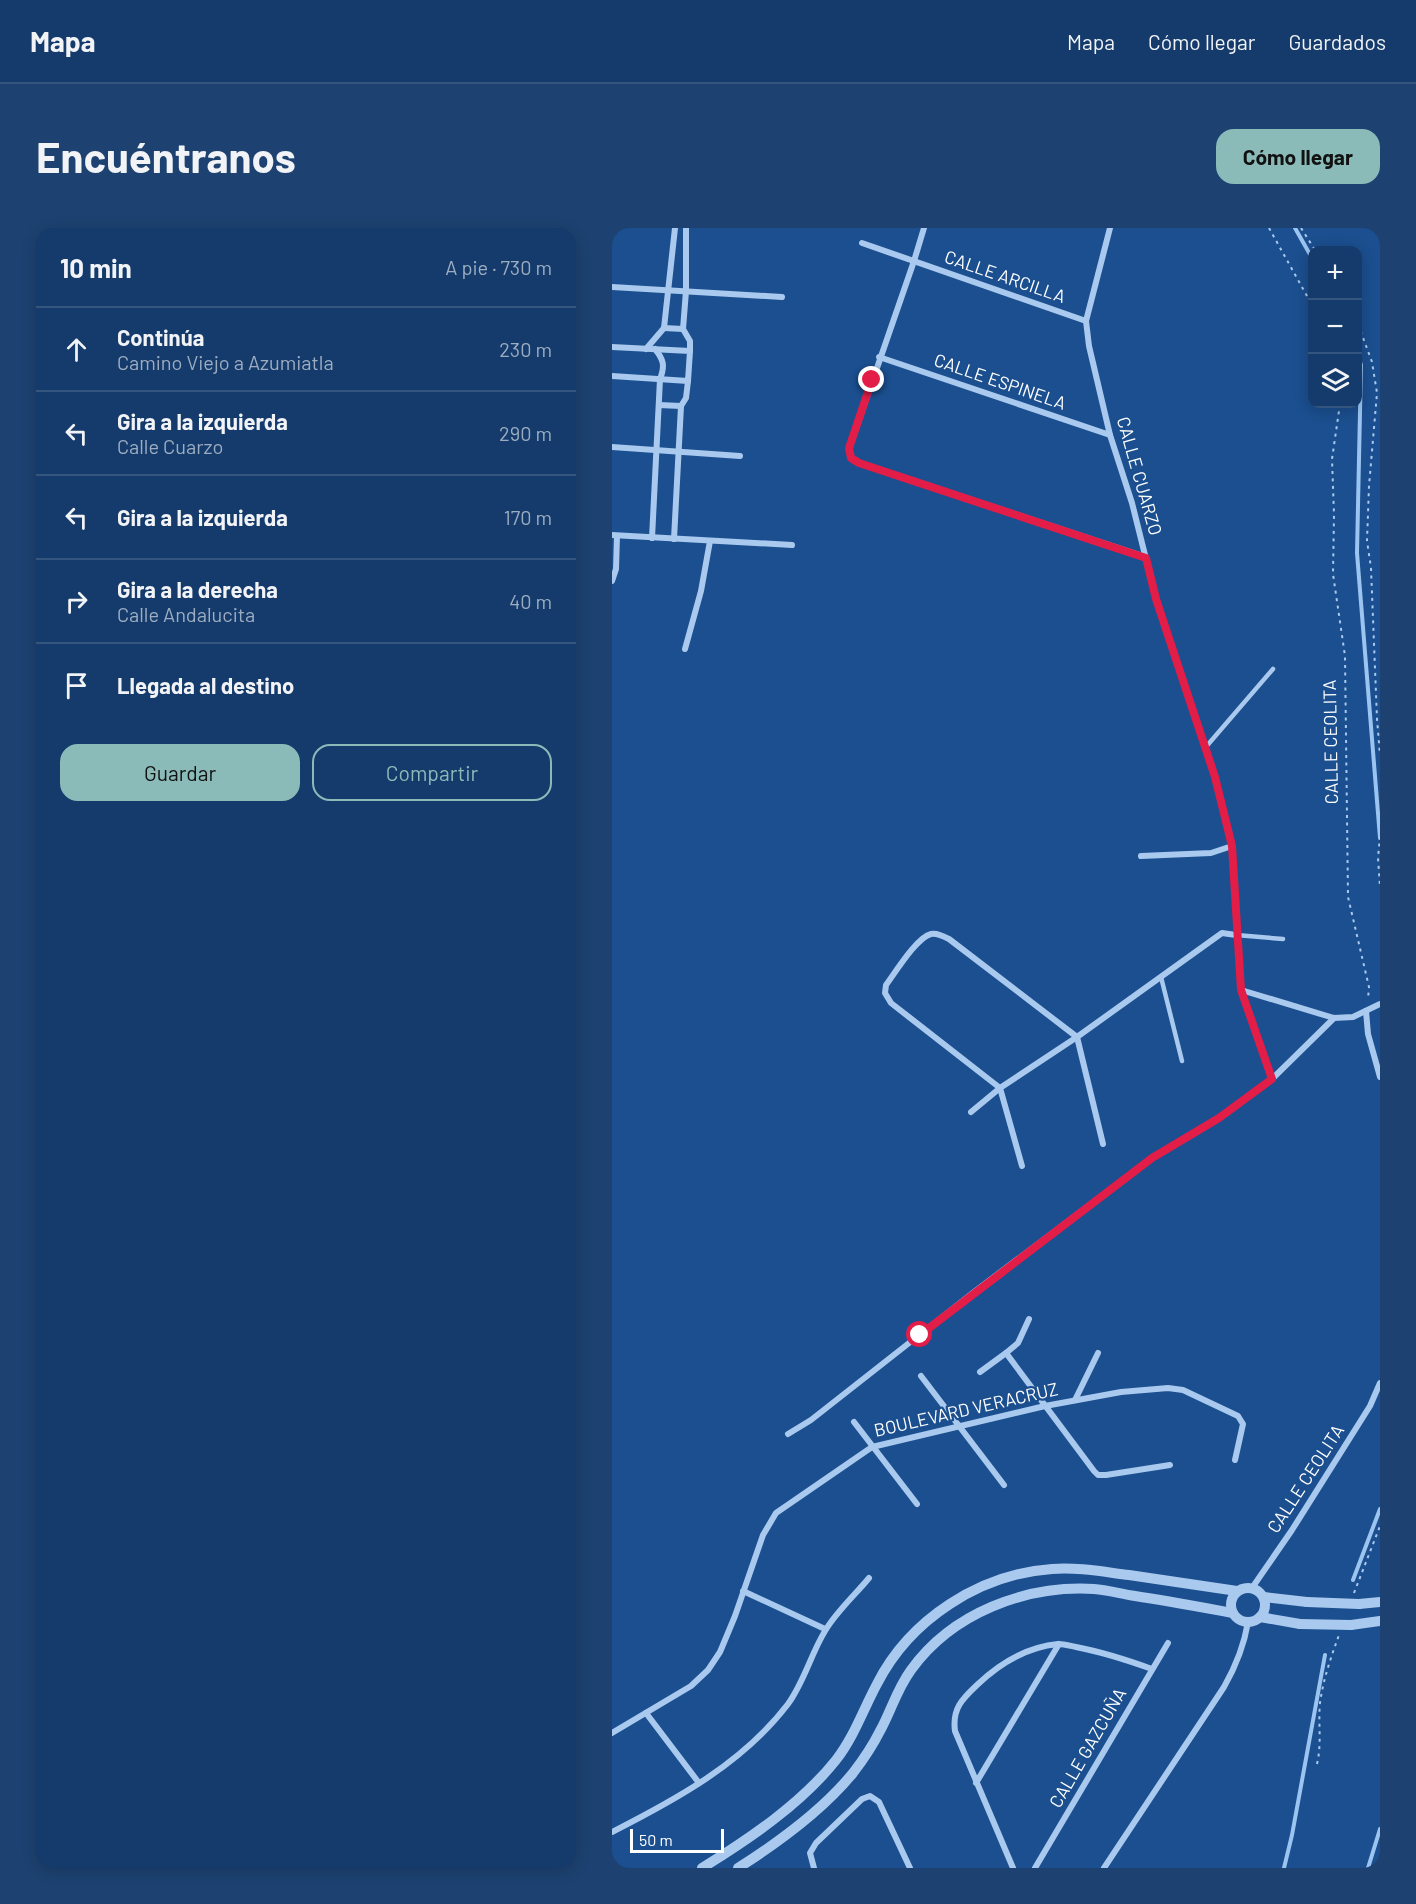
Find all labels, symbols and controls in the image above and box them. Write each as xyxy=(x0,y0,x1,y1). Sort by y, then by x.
text: Mapa xyxy=(30,24,96,58)
text: Mapa xyxy=(1067,29,1115,54)
text: Cómo llegar xyxy=(1148,29,1255,54)
text: Guardados xyxy=(1288,29,1386,54)
button: Cómo llegar xyxy=(1216,129,1380,184)
text: Encuéntranos xyxy=(36,131,296,181)
street label: CALLE ARCILLA xyxy=(942,245,1069,307)
map controls xyxy=(1308,246,1362,408)
button: + xyxy=(1308,246,1362,300)
text: 10 min xyxy=(60,252,132,283)
text: A pie · 730 m xyxy=(445,255,552,279)
button: − xyxy=(1308,300,1362,354)
text: Continúa xyxy=(117,324,204,350)
icon: ahead xyxy=(60,333,93,366)
text: 230 m xyxy=(499,337,552,361)
street label: CALLE ESPINELA xyxy=(931,348,1069,414)
text: Camino Viejo a Azumiatla xyxy=(117,350,334,374)
button: layers xyxy=(1308,354,1362,408)
route end xyxy=(858,366,884,392)
text: Gira a la izquierda xyxy=(117,408,288,434)
street label: CALLE CUARZO xyxy=(1113,414,1167,538)
icon: left xyxy=(60,417,93,450)
text: 290 m xyxy=(499,421,552,445)
text: Calle Cuarzo xyxy=(117,434,223,458)
icon: left xyxy=(60,501,93,534)
text: Gira a la izquierda xyxy=(117,504,288,530)
text: 170 m xyxy=(504,505,552,529)
text: Gira a la derecha xyxy=(117,576,278,602)
icon: right xyxy=(60,585,93,618)
text: 40 m xyxy=(509,589,552,613)
text: Calle Andalucita xyxy=(117,602,255,626)
icon: arrive xyxy=(60,669,93,702)
text: Llegada al destino xyxy=(117,672,294,698)
street label: CALLE CEOLITA xyxy=(1318,679,1342,805)
button: Guardar xyxy=(60,744,300,801)
button: Compartir xyxy=(312,744,552,801)
route start xyxy=(906,1321,932,1347)
street label: BOULEVARD VERACRUZ xyxy=(872,1377,1060,1441)
street label: CALLE CEOLITA xyxy=(1262,1420,1348,1537)
street label: CALLE GAZCUÑA xyxy=(1044,1684,1130,1811)
scale bar xyxy=(630,1826,724,1854)
text: 50 m xyxy=(639,1830,673,1849)

